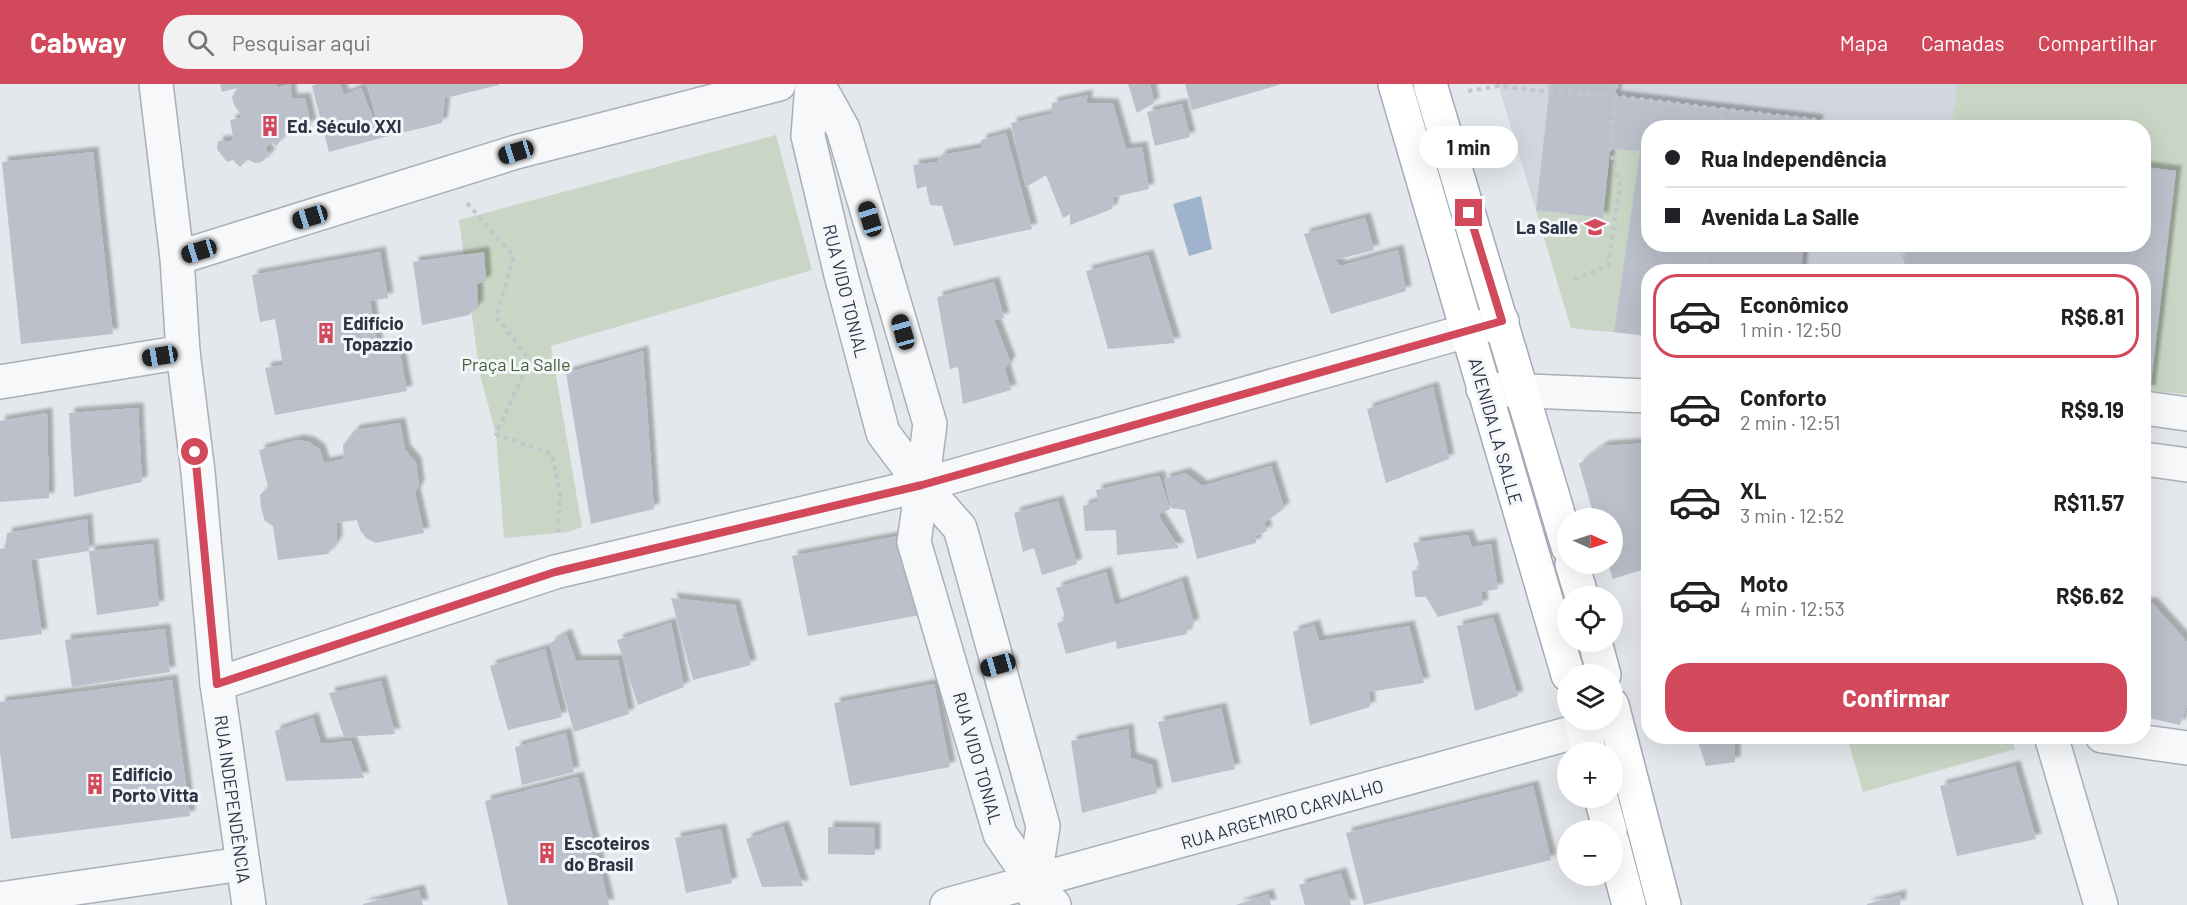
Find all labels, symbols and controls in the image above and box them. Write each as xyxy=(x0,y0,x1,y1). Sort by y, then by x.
search box xyxy=(163,15,583,69)
text: Cabway xyxy=(30,25,127,59)
icon: search xyxy=(184,26,217,59)
text: Pesquisar aqui xyxy=(232,29,371,55)
text: Mapa xyxy=(1840,30,1888,55)
text: Camadas xyxy=(1921,30,2005,55)
text: Compartilhar xyxy=(2038,30,2157,55)
building icon: Ed. Século XXI xyxy=(258,114,282,138)
place label: Ed. Século XXI xyxy=(287,115,402,137)
callout: 1 min xyxy=(1420,126,1518,168)
text: 1 min xyxy=(1447,135,1490,159)
car xyxy=(496,138,536,166)
text: Rua Independência xyxy=(1701,145,1887,171)
car xyxy=(856,199,884,239)
route end xyxy=(1455,199,1482,226)
car xyxy=(290,203,330,231)
text: Avenida La Salle xyxy=(1701,203,1859,229)
school or university icon: La Salle xyxy=(1583,215,1607,239)
place label: La Salle xyxy=(1516,216,1578,238)
street label: RUA VIDO TONIAL xyxy=(819,222,873,360)
car xyxy=(179,237,219,265)
icon: car xyxy=(1668,289,1722,343)
text: Econômico xyxy=(1740,291,1849,317)
text: R$6.81 xyxy=(2061,303,2124,329)
place label: Edifício Topazzio xyxy=(343,312,413,355)
car xyxy=(889,312,917,352)
text: 1 min · 12:50 xyxy=(1740,317,1842,341)
building icon: Edifício Topazzio xyxy=(314,321,338,345)
car xyxy=(141,344,179,368)
park label: Praça La Salle xyxy=(461,353,571,375)
street label: AVENIDA LA SALLE xyxy=(1465,355,1527,507)
icon: car xyxy=(1668,382,1722,436)
text: Conforto xyxy=(1740,384,1827,410)
text: R$9.19 xyxy=(2061,396,2124,422)
text: 2 min · 12:51 xyxy=(1740,410,1841,434)
route start xyxy=(181,438,208,465)
icon: car xyxy=(1668,475,1722,529)
text: XL xyxy=(1740,477,1766,503)
text: R$11.57 xyxy=(2053,489,2124,515)
text: 3 min · 12:52 xyxy=(1740,503,1844,527)
north arrow xyxy=(1557,508,1623,574)
map controls xyxy=(1557,508,1623,886)
icon: car xyxy=(1668,568,1722,622)
text: Moto xyxy=(1740,570,1788,596)
text: R$6.62 xyxy=(2056,582,2124,608)
button: locate xyxy=(1557,586,1623,652)
text: 4 min · 12:53 xyxy=(1740,596,1845,620)
car xyxy=(978,651,1018,679)
button: Confirmar xyxy=(1665,663,2127,732)
button: layers xyxy=(1557,664,1623,730)
street label: RUA VIDO TONIAL xyxy=(949,689,1007,827)
street label: RUA INDEPENDÊNCIA xyxy=(210,713,256,885)
button: + xyxy=(1557,742,1623,808)
place label: Edifício Porto Vitta xyxy=(112,763,199,806)
building icon: Edifício Porto Vitta xyxy=(83,772,107,796)
street label: RUA ARGEMIRO CARVALHO xyxy=(1178,774,1386,854)
button: − xyxy=(1557,820,1623,886)
place label: Escoteiros do Brasil xyxy=(564,832,650,875)
building icon: Escoteiros do Brasil xyxy=(535,841,559,865)

